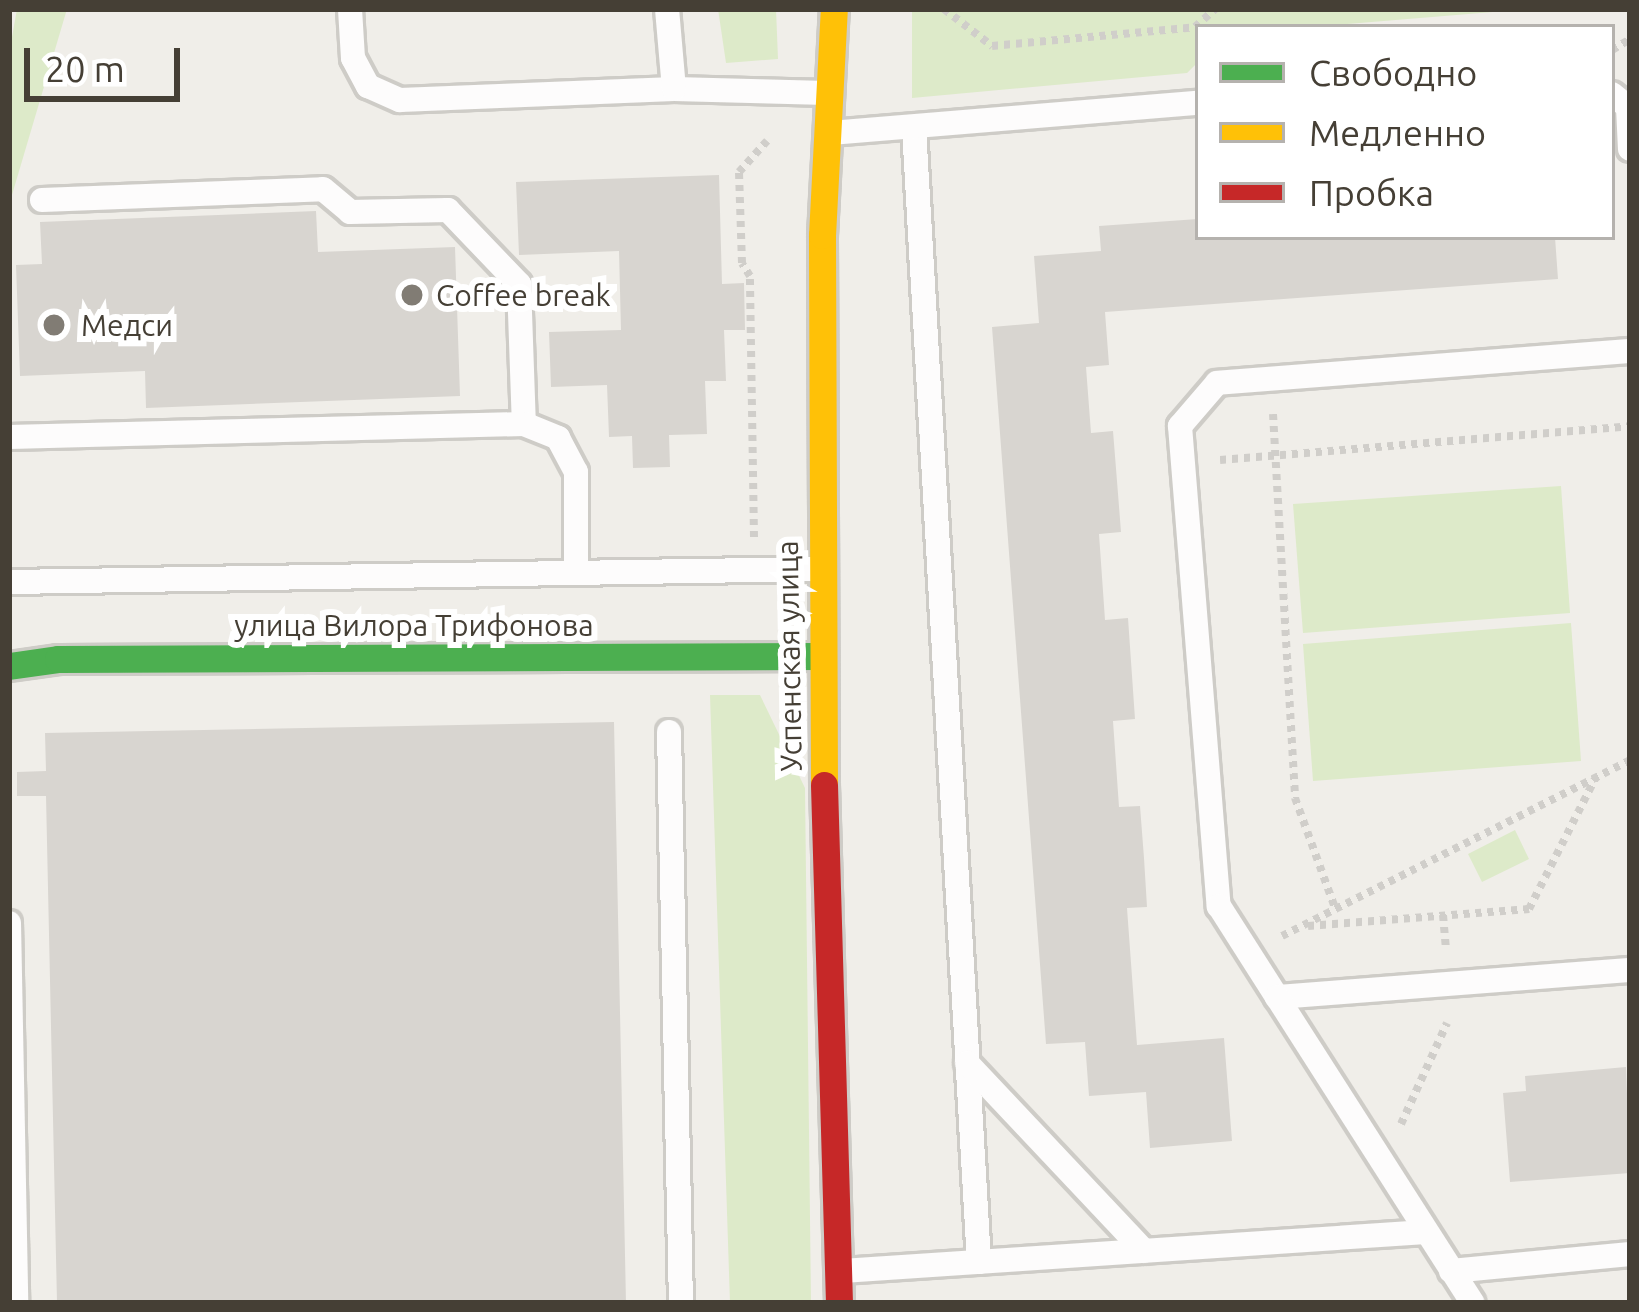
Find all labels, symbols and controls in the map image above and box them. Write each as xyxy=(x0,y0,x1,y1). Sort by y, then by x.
scale bar xyxy=(30,24,186,98)
legend xyxy=(1195,24,1615,240)
text: 20 m xyxy=(45,48,125,89)
text: Свободно xyxy=(1309,52,1477,93)
text: Медленно xyxy=(1309,112,1486,153)
text: Пробка xyxy=(1309,172,1434,213)
place label: Coffee break xyxy=(436,277,611,313)
marker: Coffee break xyxy=(399,282,425,308)
place label: Медси xyxy=(81,307,173,343)
marker: Медси xyxy=(38,309,70,341)
street label: Успенская улица xyxy=(769,540,809,772)
street label: улица Вилора Трифонова xyxy=(234,607,594,643)

